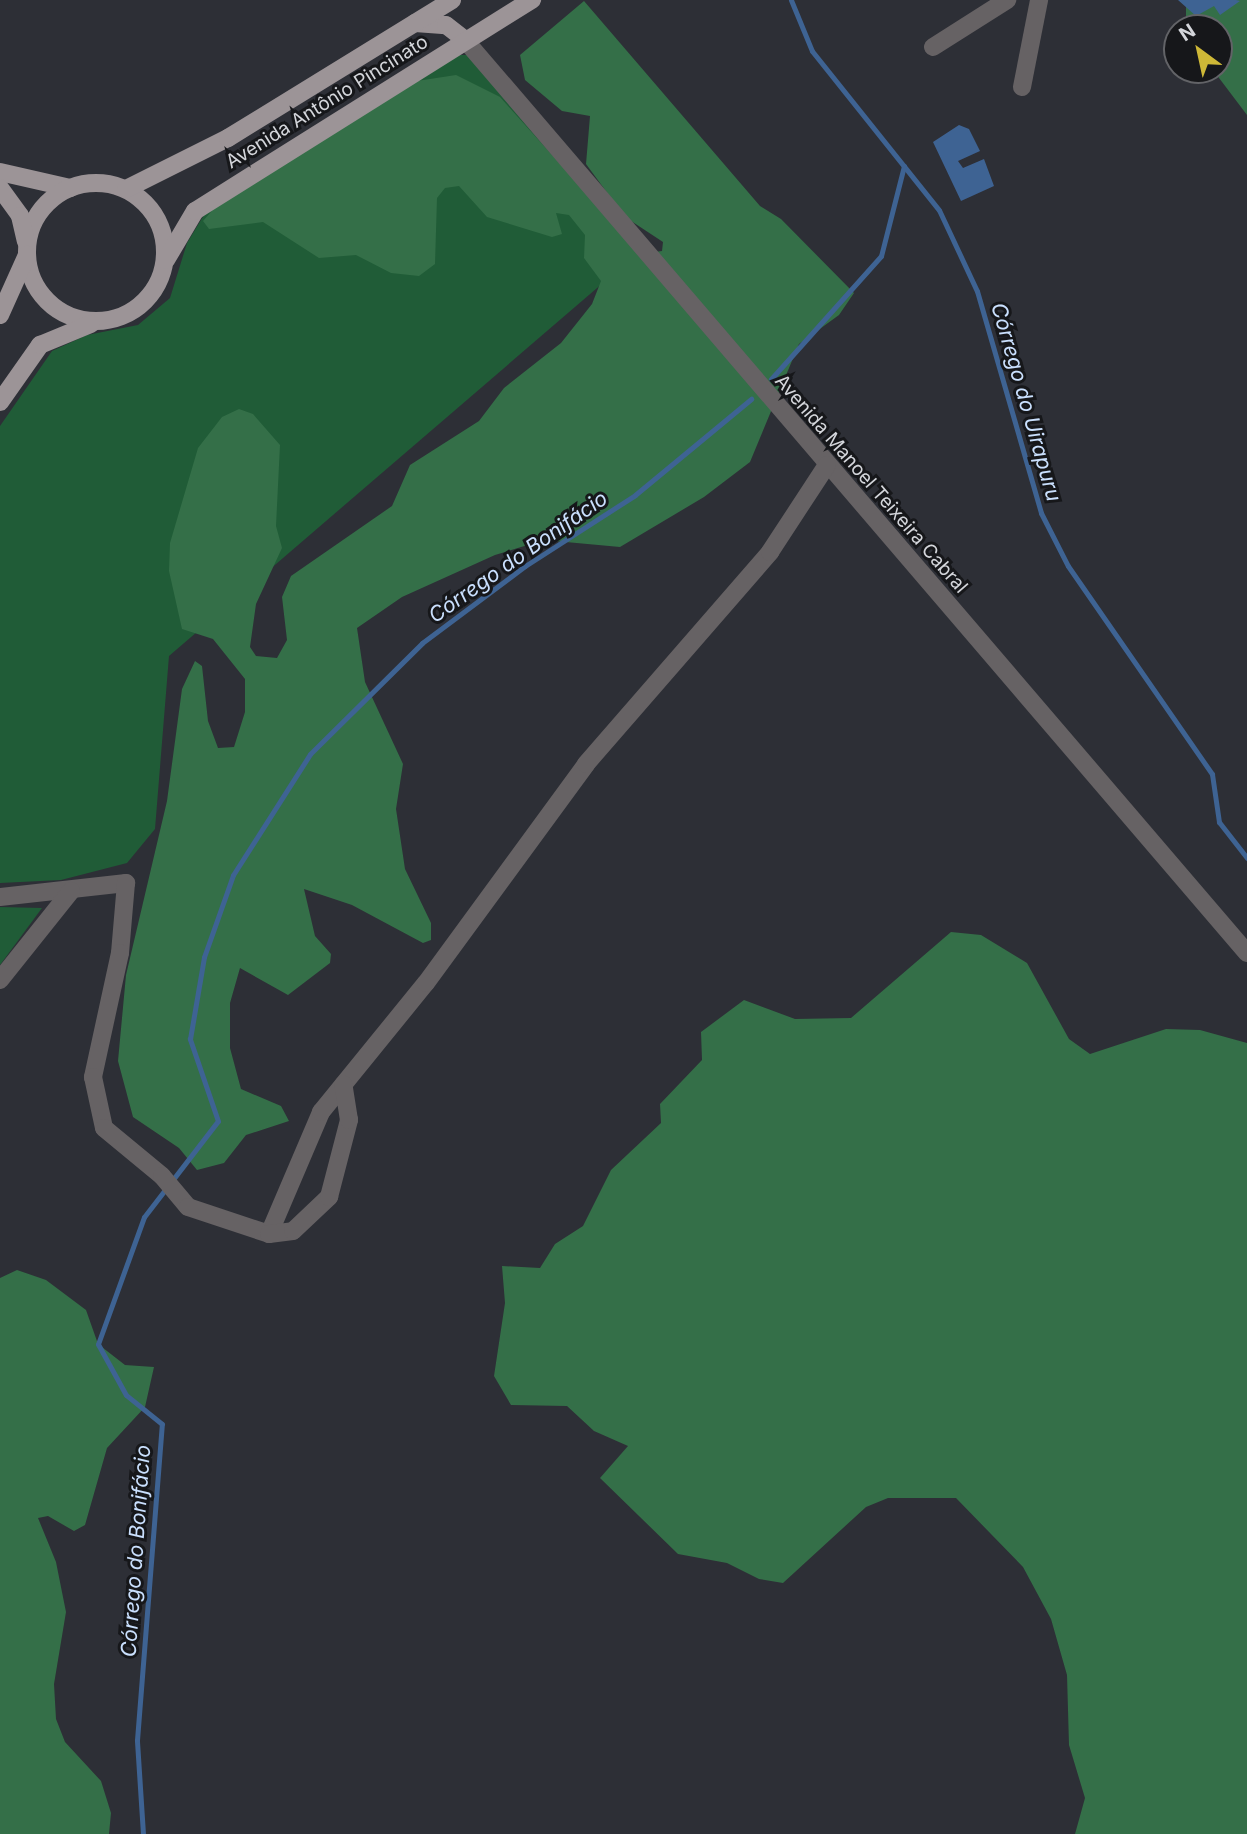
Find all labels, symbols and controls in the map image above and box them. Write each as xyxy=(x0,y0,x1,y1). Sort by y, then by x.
north arrow xyxy=(1163,14,1233,84)
text: N xyxy=(1175,19,1200,46)
street label: Avenida Antônio Pincinato xyxy=(222,30,432,174)
water label: Córrego do Uirapuru xyxy=(986,300,1066,504)
street label: Avenida Manoel Teixeira Cabral xyxy=(770,370,972,598)
water label: Córrego do Bonifácio xyxy=(424,486,612,628)
water label: Córrego do Bonifácio xyxy=(116,1444,156,1658)

